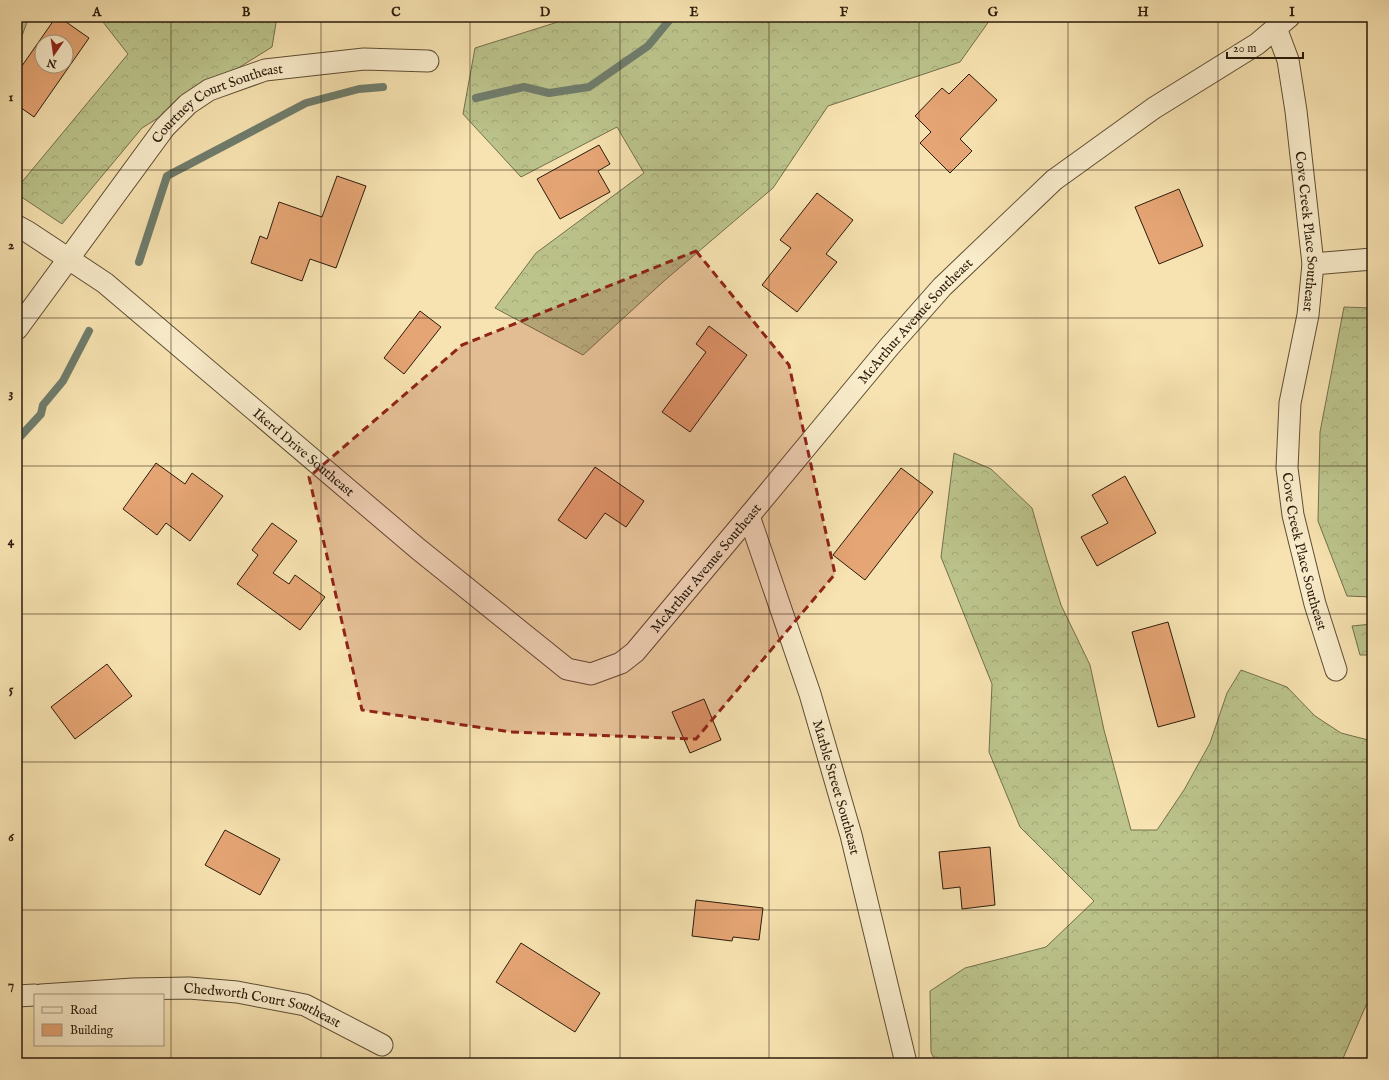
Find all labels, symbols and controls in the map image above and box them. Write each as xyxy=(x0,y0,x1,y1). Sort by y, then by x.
text: A xyxy=(92,4,103,21)
text: B xyxy=(242,4,251,21)
text: C xyxy=(391,4,401,21)
text: D xyxy=(540,4,551,21)
text: E xyxy=(689,4,699,21)
text: F xyxy=(840,4,849,21)
text: G xyxy=(988,4,999,21)
text: H xyxy=(1137,4,1149,21)
text: I xyxy=(1289,4,1295,21)
north arrow xyxy=(34,34,74,74)
scale bar xyxy=(1227,34,1303,60)
text: 20 m xyxy=(1233,41,1256,56)
text: N xyxy=(45,55,59,71)
street label: Courtney Court Southeast xyxy=(148,60,284,147)
text: 1 xyxy=(9,89,14,106)
street label: Cove Creek Place Southeast xyxy=(1291,150,1321,313)
text: 2 xyxy=(8,237,14,254)
street label: McArthur Avenue Southeast xyxy=(854,254,977,388)
text: 3 xyxy=(9,385,14,402)
street label: Ikerd Drive Southeast xyxy=(249,405,358,501)
street label: Cove Creek Place Southeast xyxy=(1278,471,1331,633)
street label: McArthur Avenue Southeast xyxy=(647,500,766,637)
text: 4 xyxy=(8,533,15,550)
text: 5 xyxy=(9,681,14,698)
street label: Marble Street Southeast xyxy=(808,718,863,857)
text: 6 xyxy=(8,829,14,846)
text: 7 xyxy=(8,977,14,994)
street label: Chedworth Court Southeast xyxy=(183,980,344,1032)
legend xyxy=(34,994,164,1046)
text: Road xyxy=(70,1003,98,1018)
text: Building xyxy=(70,1023,114,1038)

